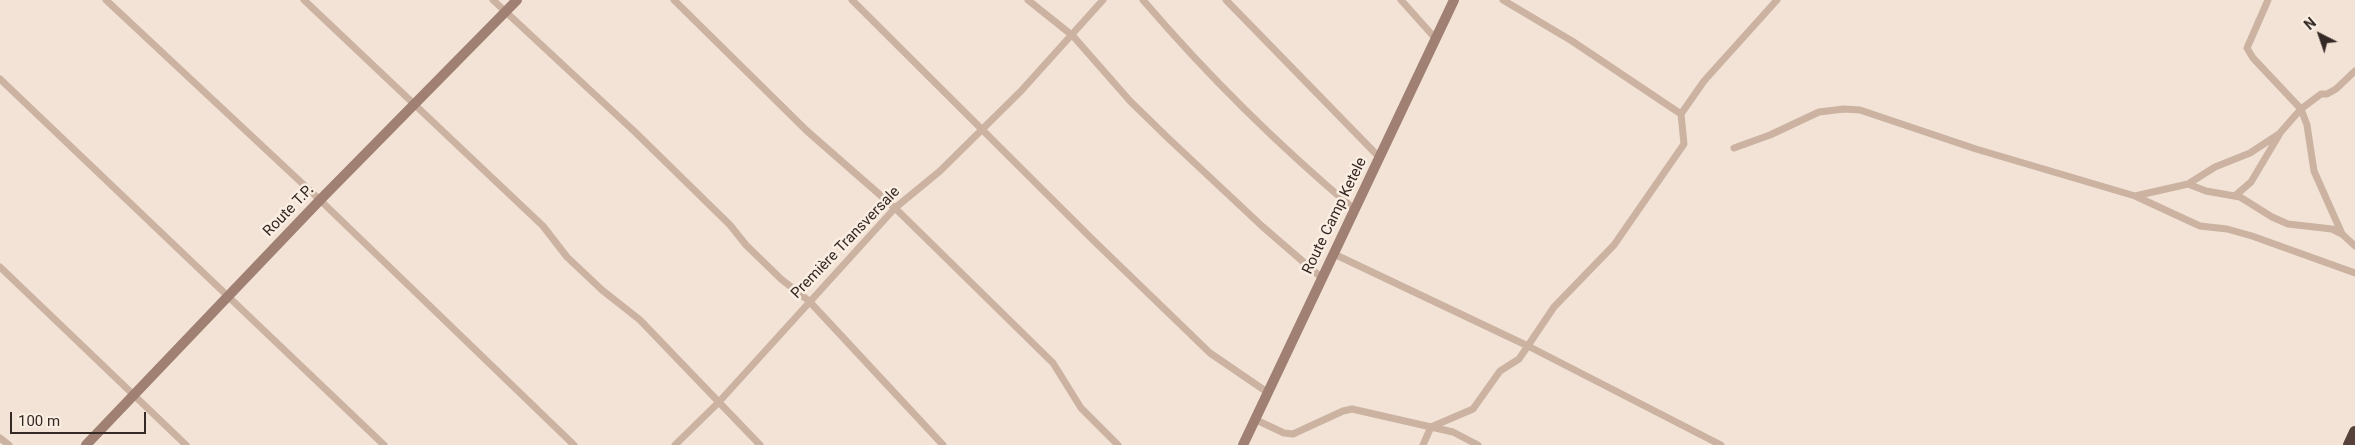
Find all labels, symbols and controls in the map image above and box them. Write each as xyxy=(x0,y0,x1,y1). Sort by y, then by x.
north arrow xyxy=(2295,10,2345,60)
text: N xyxy=(2301,14,2319,33)
street label: Route Camp Ketele xyxy=(1299,155,1371,277)
street label: Route T.P. xyxy=(260,181,318,241)
street label: Première Transversale xyxy=(788,183,904,303)
scale bar xyxy=(12,402,149,434)
text: 100 m xyxy=(18,412,60,430)

